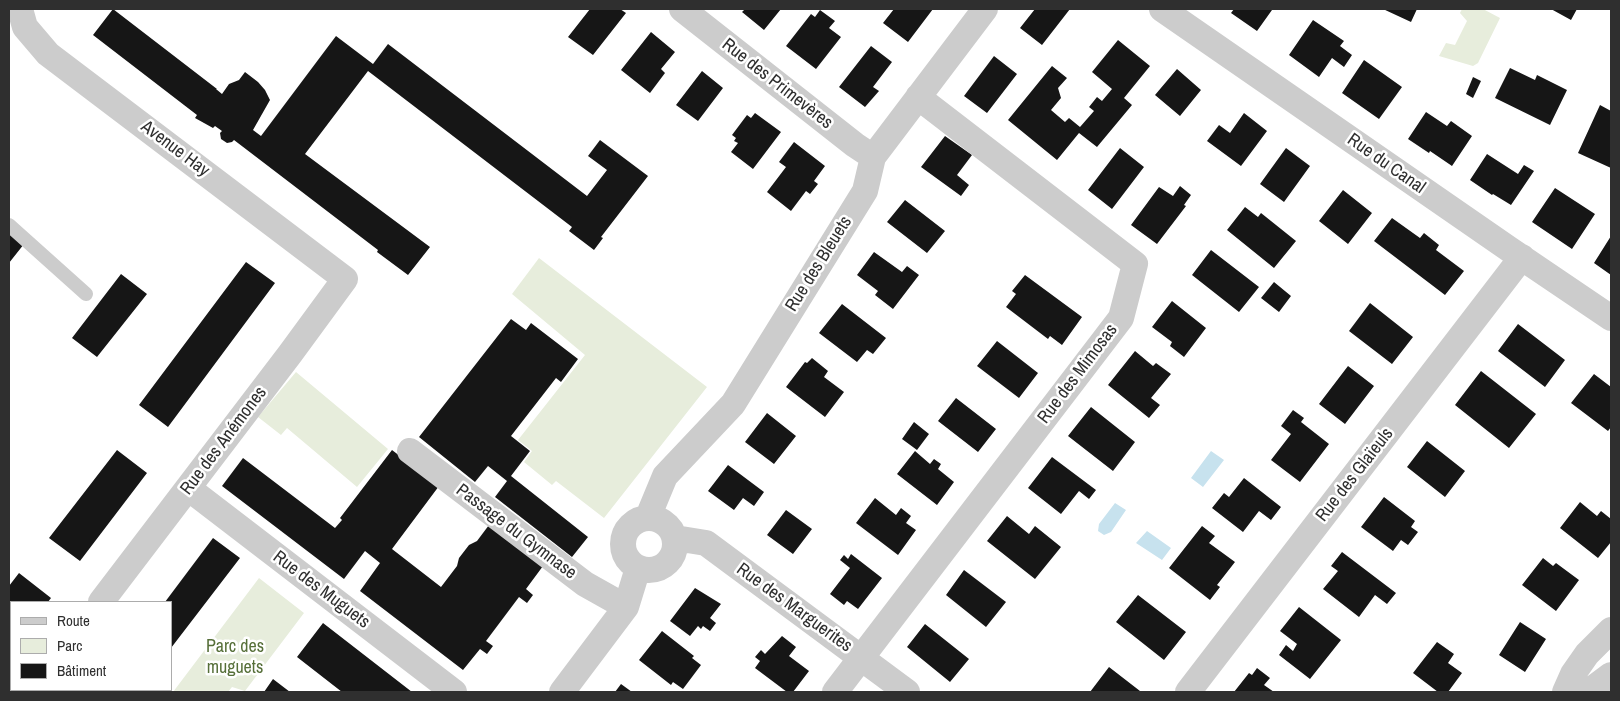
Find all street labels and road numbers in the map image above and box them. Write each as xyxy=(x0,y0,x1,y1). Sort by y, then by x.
street label: Rue des Primevères xyxy=(717,34,837,134)
street label: Avenue Hay xyxy=(136,116,214,182)
street label: Rue du Canal xyxy=(1343,129,1429,199)
street label: Rue des Bleuets xyxy=(781,212,857,316)
street label: Rue des Mimosas xyxy=(1034,320,1122,428)
street label: Rue des Anémones xyxy=(176,383,272,499)
street label: Rue des Glaïeuls xyxy=(1312,424,1398,526)
street label: Passage du Gymnase xyxy=(452,480,580,584)
street label: Rue des Muguets xyxy=(268,547,374,633)
street label: Rue des Marguerites xyxy=(732,559,856,657)

